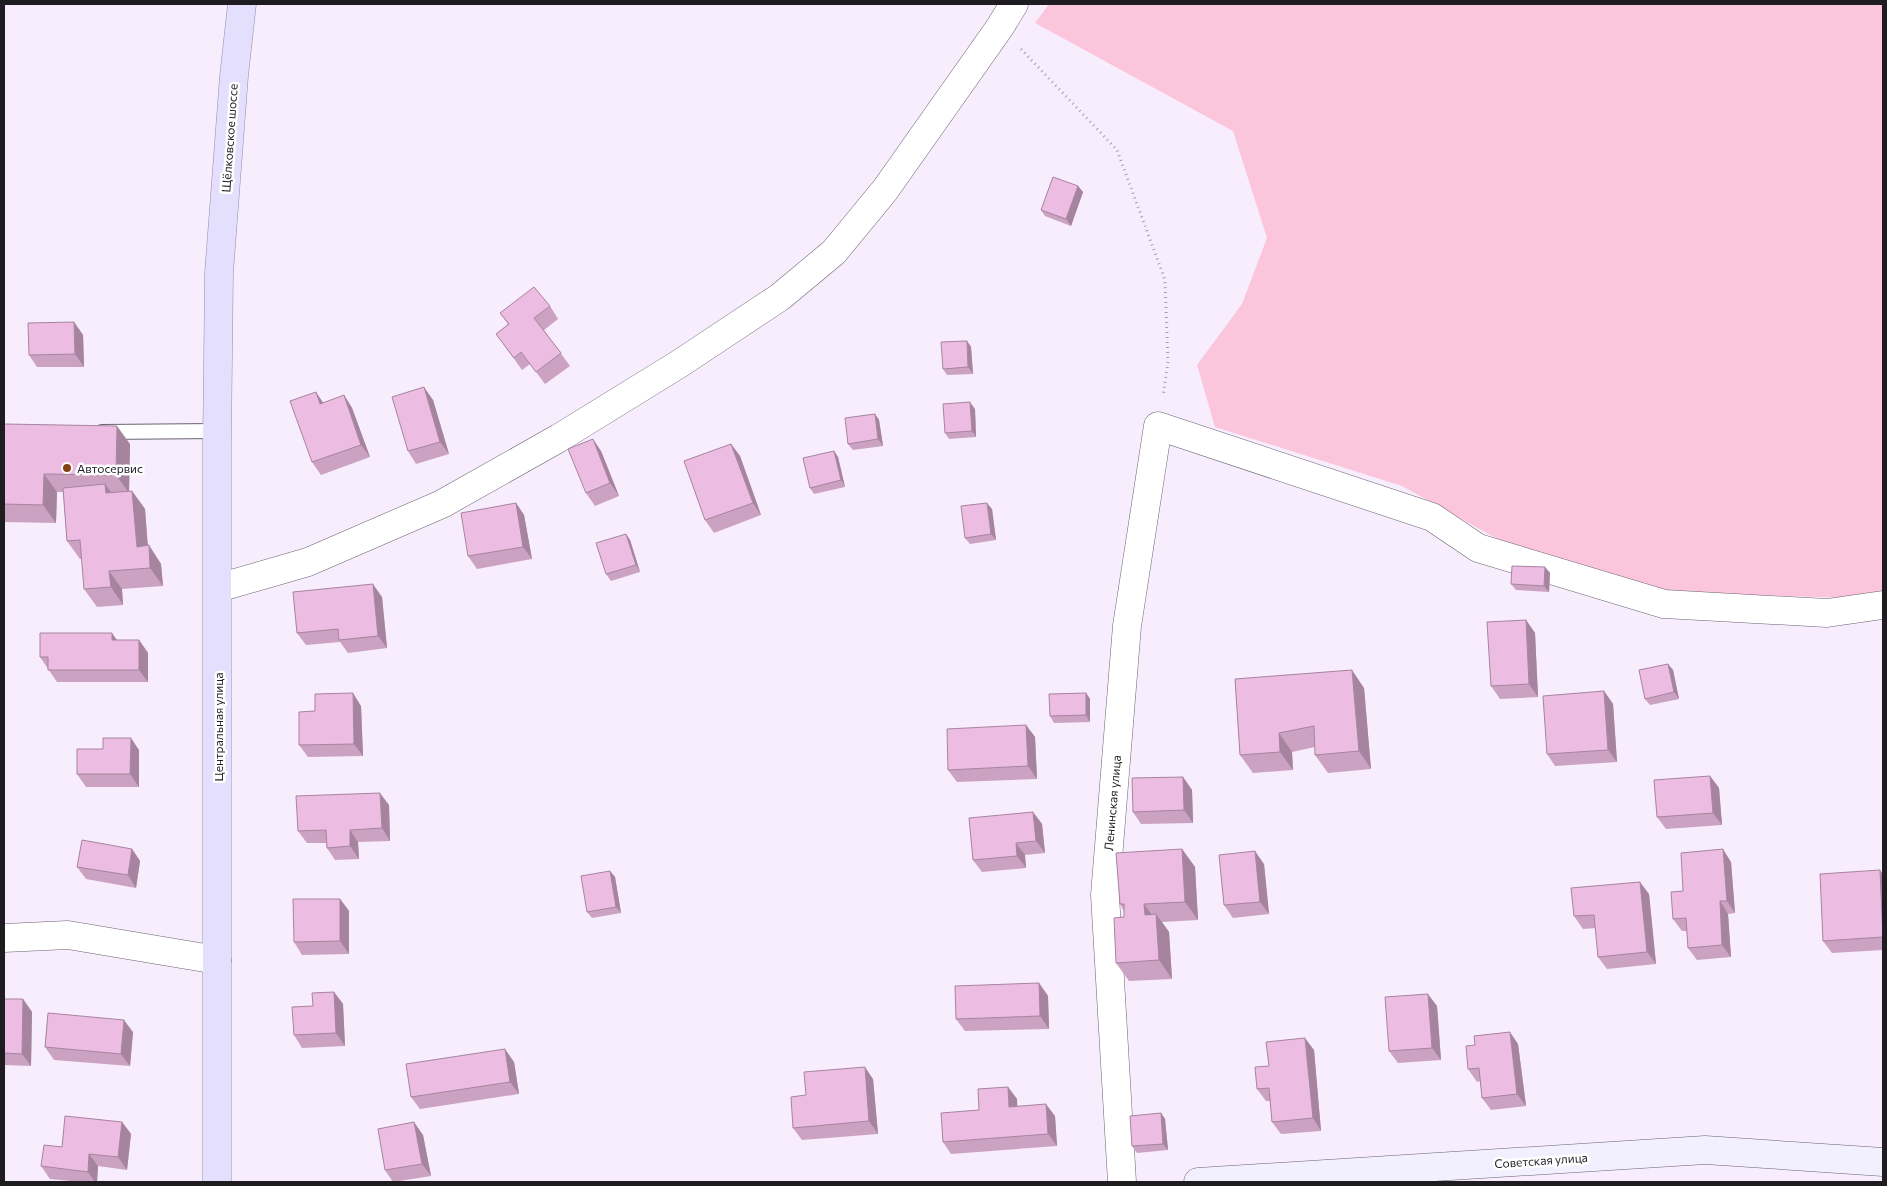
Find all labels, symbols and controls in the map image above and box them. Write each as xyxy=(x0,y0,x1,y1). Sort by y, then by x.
street label: Щёлковское шоссе xyxy=(218,83,240,193)
place label: Автосервис xyxy=(77,461,143,475)
marker: Автосервис xyxy=(61,462,73,474)
street label: Центральная улица xyxy=(211,673,225,781)
street label: Ленинская улица xyxy=(1101,755,1123,851)
street label: Советская улица xyxy=(1494,1150,1588,1170)

